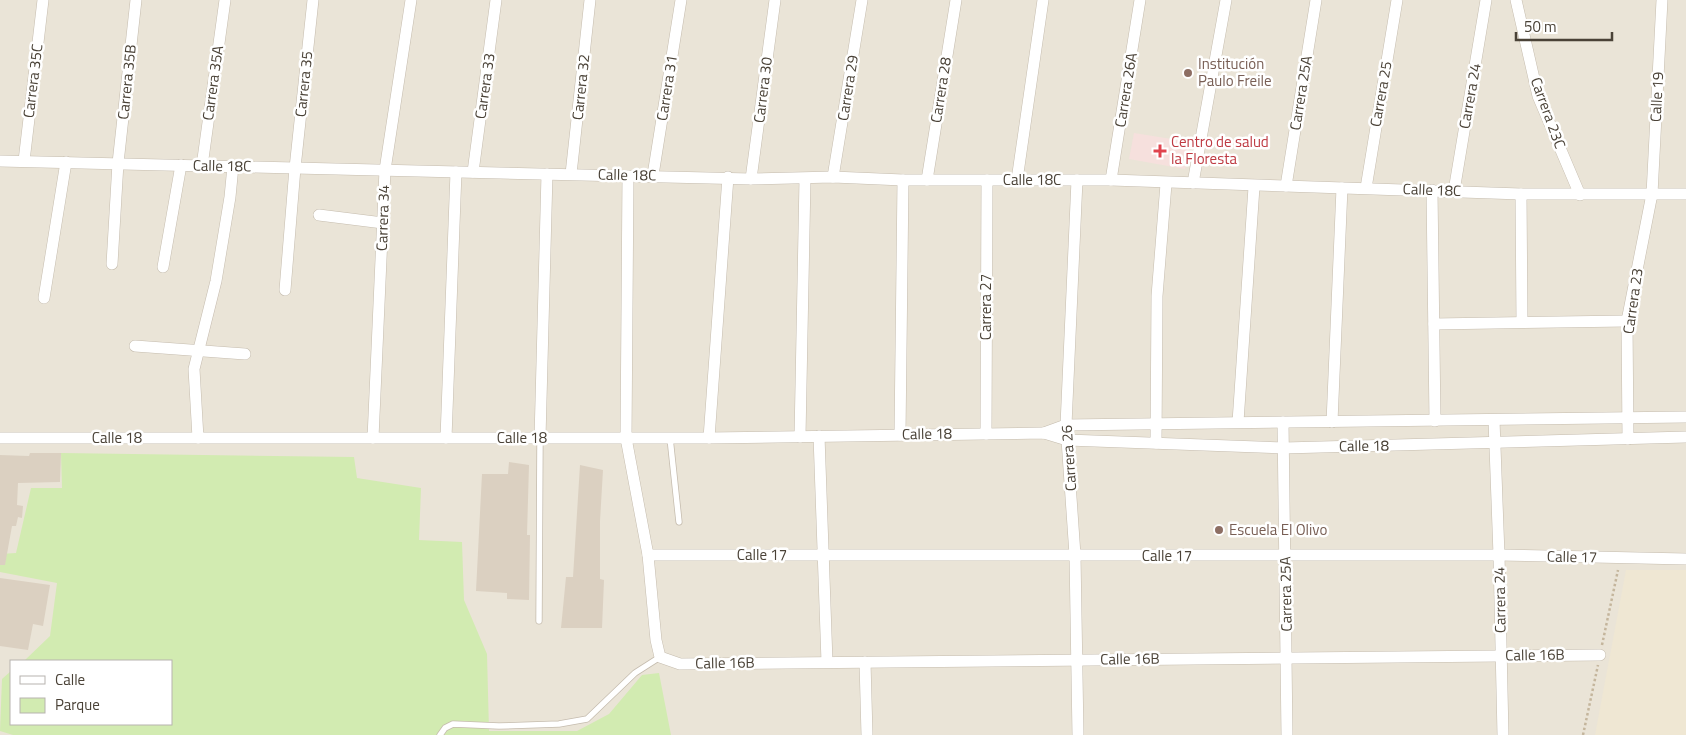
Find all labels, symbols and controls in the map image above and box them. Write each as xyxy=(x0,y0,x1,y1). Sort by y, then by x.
scale bar xyxy=(1516,10,1612,42)
text: 50 m xyxy=(1524,15,1557,38)
street label: Carrera 35C xyxy=(17,43,48,119)
street label: Carrera 35B xyxy=(111,43,142,121)
street label: Carrera 35A xyxy=(196,44,229,122)
street label: Carrera 35 xyxy=(289,50,318,118)
street label: Carrera 26A xyxy=(1108,51,1143,129)
street label: Carrera 33 xyxy=(469,52,501,120)
place label: Institución Paulo Freile xyxy=(1198,52,1272,92)
street label: Carrera 32 xyxy=(566,53,595,121)
street label: Carrera 31 xyxy=(650,53,683,122)
street label: Carrera 29 xyxy=(831,53,864,122)
street label: Carrera 25A xyxy=(1283,54,1318,132)
street label: Carrera 28 xyxy=(924,55,957,124)
street label: Carrera 30 xyxy=(747,56,778,124)
street label: Carrera 25 xyxy=(1363,59,1398,129)
street label: Carrera 24 xyxy=(1452,61,1487,131)
marker: Institución Paulo Freile xyxy=(1182,67,1194,79)
street label: Calle 19 xyxy=(1644,71,1669,123)
street label: Carrera 23C xyxy=(1525,74,1572,152)
place label: Centro de salud la Floresta xyxy=(1171,130,1269,170)
marker: Centro de salud la Floresta xyxy=(1153,144,1167,158)
street label: Calle 18C xyxy=(193,153,251,178)
street label: Calle 18C xyxy=(598,162,656,187)
street label: Calle 18C xyxy=(1003,168,1061,191)
street label: Calle 18C xyxy=(1402,177,1462,202)
street label: Carrera 34 xyxy=(370,184,395,252)
street label: Carrera 23 xyxy=(1617,267,1649,335)
street label: Carrera 27 xyxy=(974,274,997,340)
street label: Calle 18 xyxy=(902,422,952,445)
street label: Carrera 26 xyxy=(1055,424,1082,492)
street label: Calle 18 xyxy=(92,426,142,449)
street label: Calle 18 xyxy=(497,426,547,449)
street label: Calle 18 xyxy=(1339,434,1389,457)
place label: Escuela El Olivo xyxy=(1229,518,1327,541)
marker: Escuela El Olivo xyxy=(1213,524,1225,536)
street label: Calle 17 xyxy=(737,543,787,566)
street label: Calle 17 xyxy=(1142,544,1192,567)
street label: Calle 17 xyxy=(1547,545,1597,568)
street label: Carrera 25A xyxy=(1273,556,1298,632)
street label: Carrera 24 xyxy=(1487,567,1512,633)
street label: Calle 16B xyxy=(1505,642,1565,667)
street label: Calle 16B xyxy=(1100,646,1160,671)
street label: Calle 16B xyxy=(695,650,755,675)
legend xyxy=(10,660,172,725)
text: Calle xyxy=(55,668,85,691)
text: Parque xyxy=(55,693,100,716)

